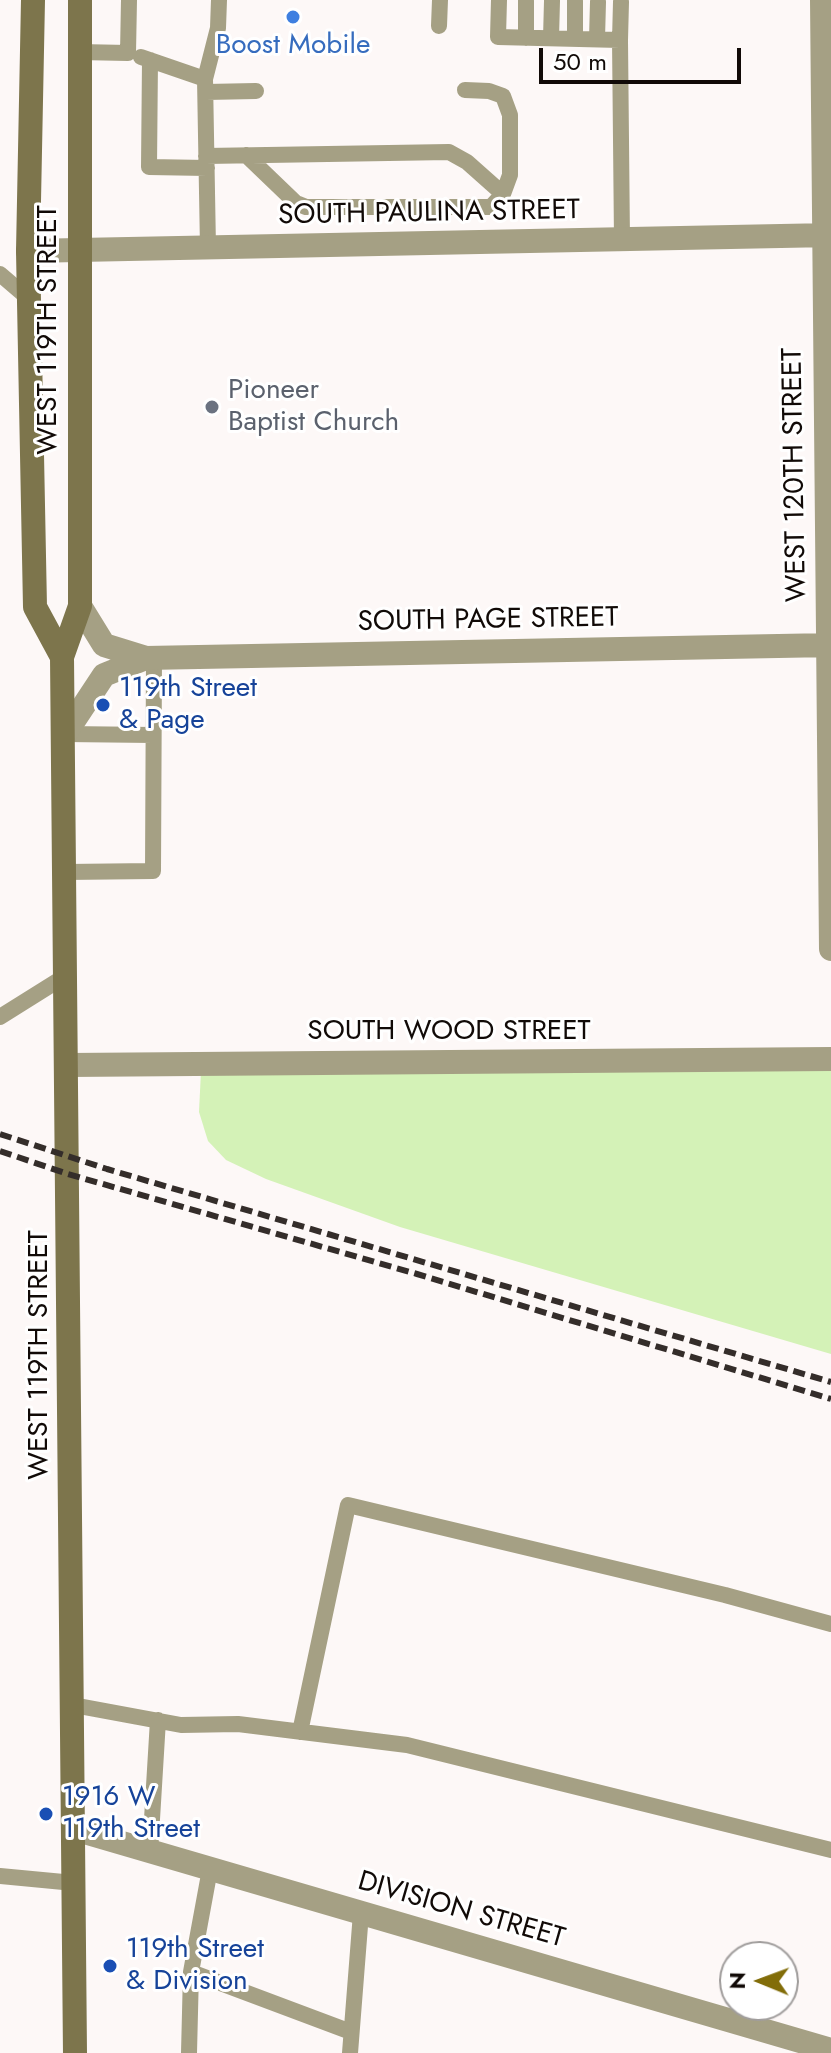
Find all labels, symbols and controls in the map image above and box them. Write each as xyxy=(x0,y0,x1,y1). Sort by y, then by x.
marker: Boost Mobile xyxy=(284,8,302,26)
place label: Boost Mobile xyxy=(216,29,370,63)
scale bar xyxy=(543,32,745,82)
text: 50 m xyxy=(553,44,607,79)
street label: SOUTH PAULINA STREET xyxy=(278,195,580,233)
street label: WEST 119TH STREET xyxy=(32,205,66,455)
street label: WEST 120TH STREET xyxy=(777,347,815,603)
place label: Pioneer Baptist Church xyxy=(228,374,399,440)
marker: Pioneer Baptist Church xyxy=(203,398,221,416)
street label: SOUTH PAGE STREET xyxy=(357,602,619,640)
place label: 119th Street & Page xyxy=(119,672,257,738)
marker: 119th Street & Page xyxy=(94,696,112,714)
street label: SOUTH WOOD STREET xyxy=(307,1015,591,1049)
street label: WEST 119TH STREET xyxy=(23,1230,57,1480)
place label: 1916 W 119th Street xyxy=(62,1781,200,1847)
marker: 1916 W 119th Street xyxy=(37,1805,55,1823)
street label: DIVISION STREET xyxy=(354,1865,568,1957)
place label: 119th Street & Division xyxy=(126,1933,264,1999)
north arrow xyxy=(719,1941,799,2021)
marker: 119th Street & Division xyxy=(101,1957,119,1975)
text: N xyxy=(721,1972,753,1990)

